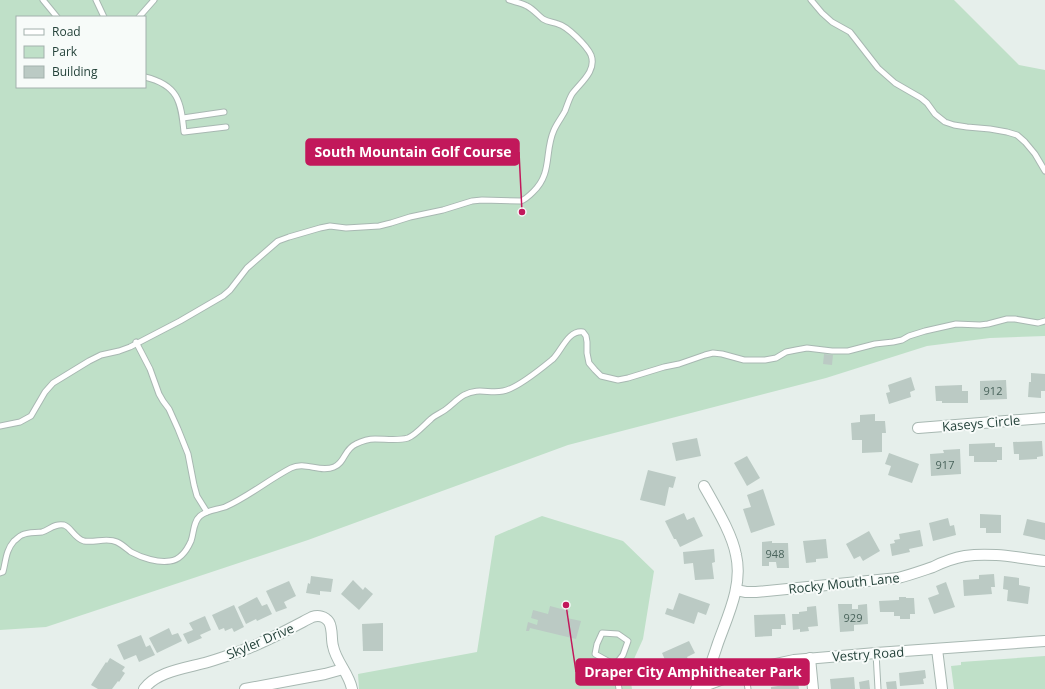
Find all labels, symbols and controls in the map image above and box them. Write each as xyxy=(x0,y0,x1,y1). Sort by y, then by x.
legend xyxy=(16,16,146,88)
text: Road xyxy=(52,23,81,40)
text: Park xyxy=(52,43,78,60)
text: Building xyxy=(52,63,98,80)
callout: South Mountain Golf Course xyxy=(306,139,519,165)
text: South Mountain Golf Course xyxy=(315,142,511,161)
house number: 912 xyxy=(984,383,1002,398)
street label: Kaseys Circle xyxy=(941,411,1021,435)
house number: 917 xyxy=(936,457,954,472)
house number: 948 xyxy=(766,546,784,561)
street label: Rocky Mouth Lane xyxy=(788,568,900,598)
house number: 929 xyxy=(844,610,862,625)
street label: Skyler Drive xyxy=(224,619,296,663)
street label: Vestry Road xyxy=(831,643,905,665)
callout: Draper City Amphitheater Park xyxy=(576,659,809,685)
text: Draper City Amphitheater Park xyxy=(584,662,802,681)

